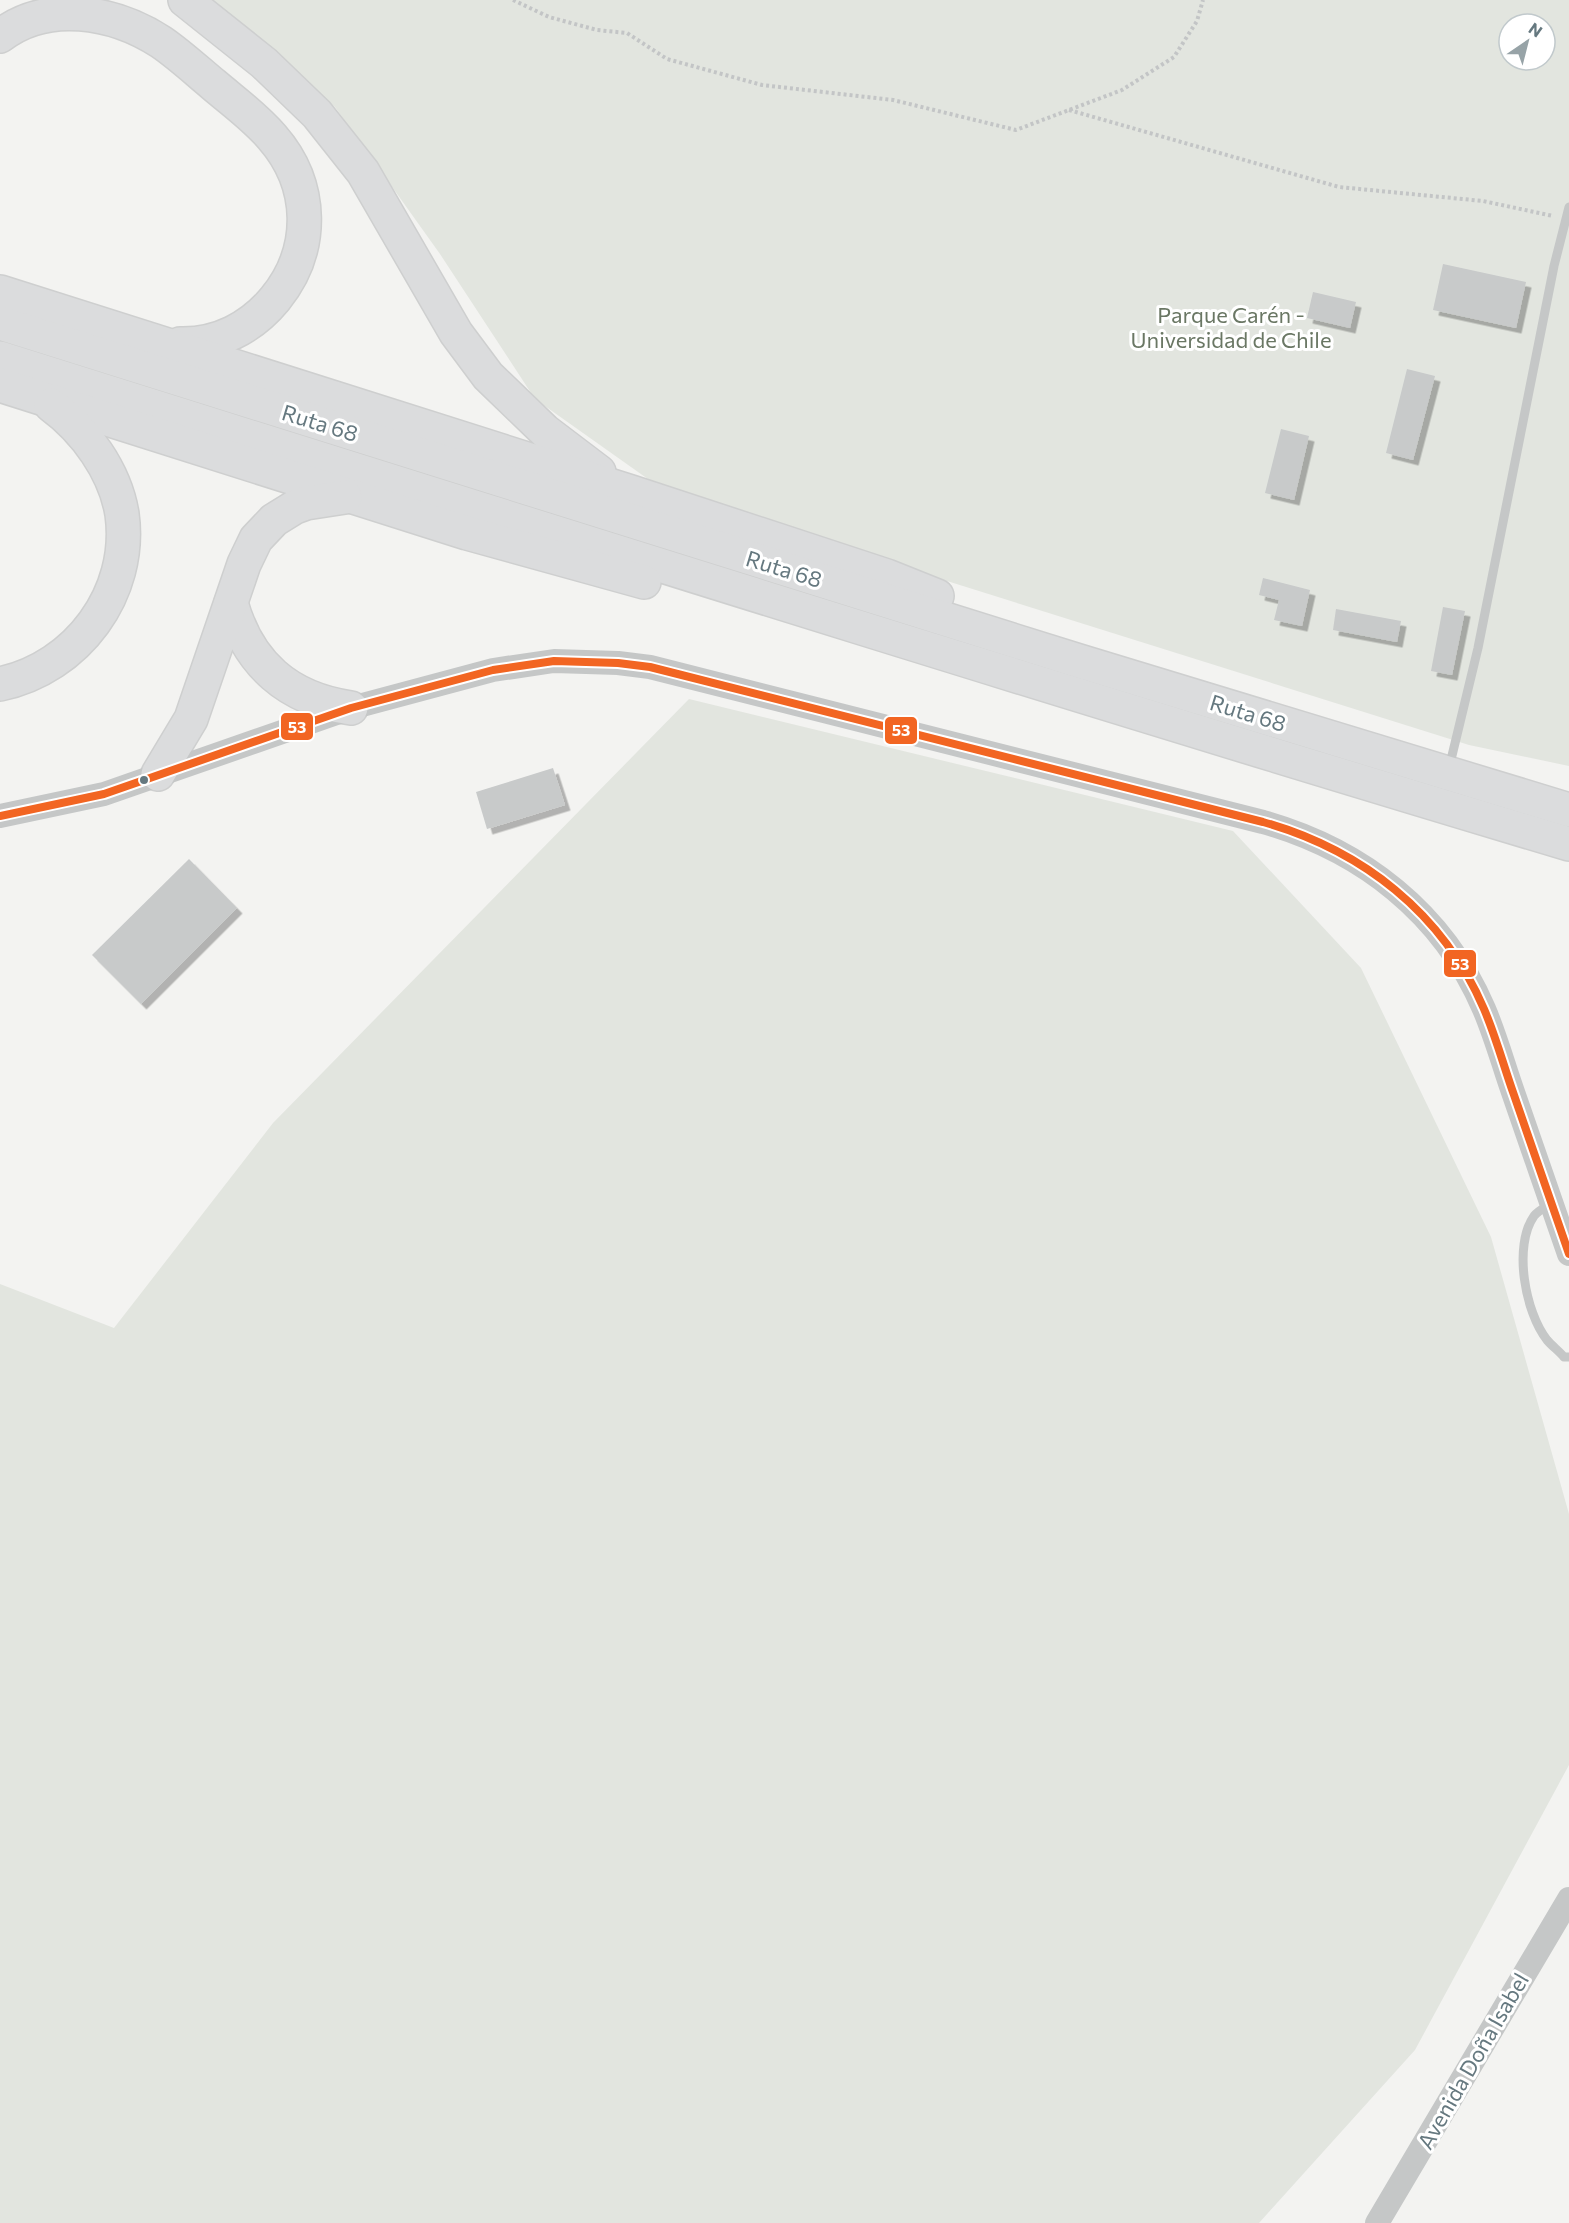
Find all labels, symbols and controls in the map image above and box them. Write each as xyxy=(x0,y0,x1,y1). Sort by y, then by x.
north arrow xyxy=(1497,12,1557,72)
text: N xyxy=(1526,18,1546,41)
park label: Parque Carén - Universidad de Chile xyxy=(1130,301,1332,353)
street label: Ruta 68 xyxy=(279,398,362,447)
street label: Ruta 68 xyxy=(743,544,826,593)
street label: Ruta 68 xyxy=(1207,688,1290,737)
line badge: 53 xyxy=(280,712,314,741)
line badge: 53 xyxy=(884,716,918,745)
text: 53 xyxy=(288,717,306,736)
text: 53 xyxy=(892,720,910,739)
unlabelled marker xyxy=(138,774,150,786)
line badge: 53 xyxy=(1443,949,1477,978)
text: 53 xyxy=(1451,954,1469,973)
street label: Avenida Doña Isabel xyxy=(1411,1968,1534,2154)

